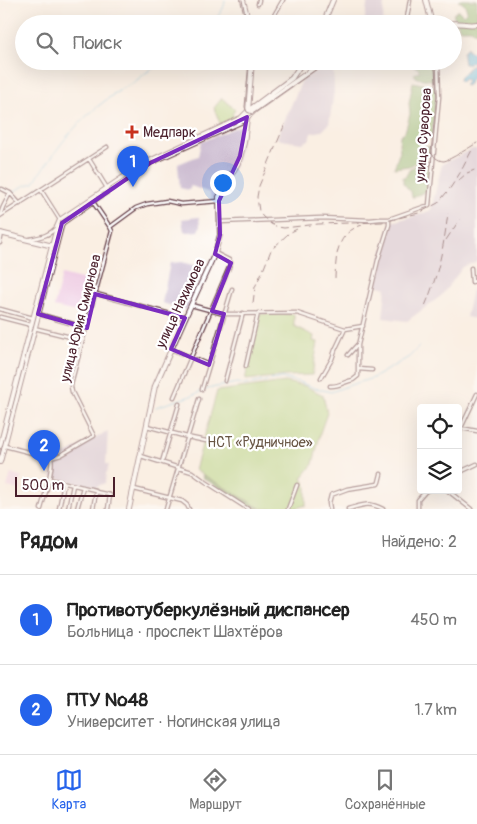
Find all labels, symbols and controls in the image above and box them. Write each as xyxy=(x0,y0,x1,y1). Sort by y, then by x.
search box xyxy=(15,15,462,70)
icon: search xyxy=(33,29,61,57)
text: Поиск xyxy=(73,31,123,55)
street label: улица Суворова xyxy=(412,87,435,184)
place label: Медпарк xyxy=(143,124,196,141)
marker: Медпарк xyxy=(125,125,139,139)
pin: 1 xyxy=(117,146,149,187)
your location xyxy=(210,170,236,196)
street label: улица Юрия Смирнова xyxy=(56,253,105,385)
street label: улица Нахимова xyxy=(152,256,209,352)
map controls xyxy=(417,404,462,494)
button: locate xyxy=(417,404,462,449)
pin: 2 xyxy=(28,430,60,471)
park label: НСТ «Рудничное» xyxy=(207,434,313,451)
button: layers xyxy=(417,449,462,494)
scale bar xyxy=(15,474,115,497)
text: 500 m xyxy=(22,477,64,494)
text: Рядом xyxy=(20,528,78,555)
text: Найдено: 2 xyxy=(381,532,457,552)
text: Противотуберкулёзный диспансер xyxy=(67,598,350,622)
text: 1 xyxy=(33,610,39,630)
text: 450 m xyxy=(410,610,457,630)
text: Больница · проспект Шахтёров xyxy=(67,622,283,642)
text: ПТУ №48 xyxy=(67,688,148,712)
text: 2 xyxy=(32,700,40,720)
text: 1.7 km xyxy=(414,700,457,720)
text: Университет · Ногинская улица xyxy=(67,712,280,732)
tab: Карта xyxy=(51,766,86,813)
tab: Маршрут xyxy=(189,766,242,813)
tab: Сохранённые xyxy=(345,766,426,813)

